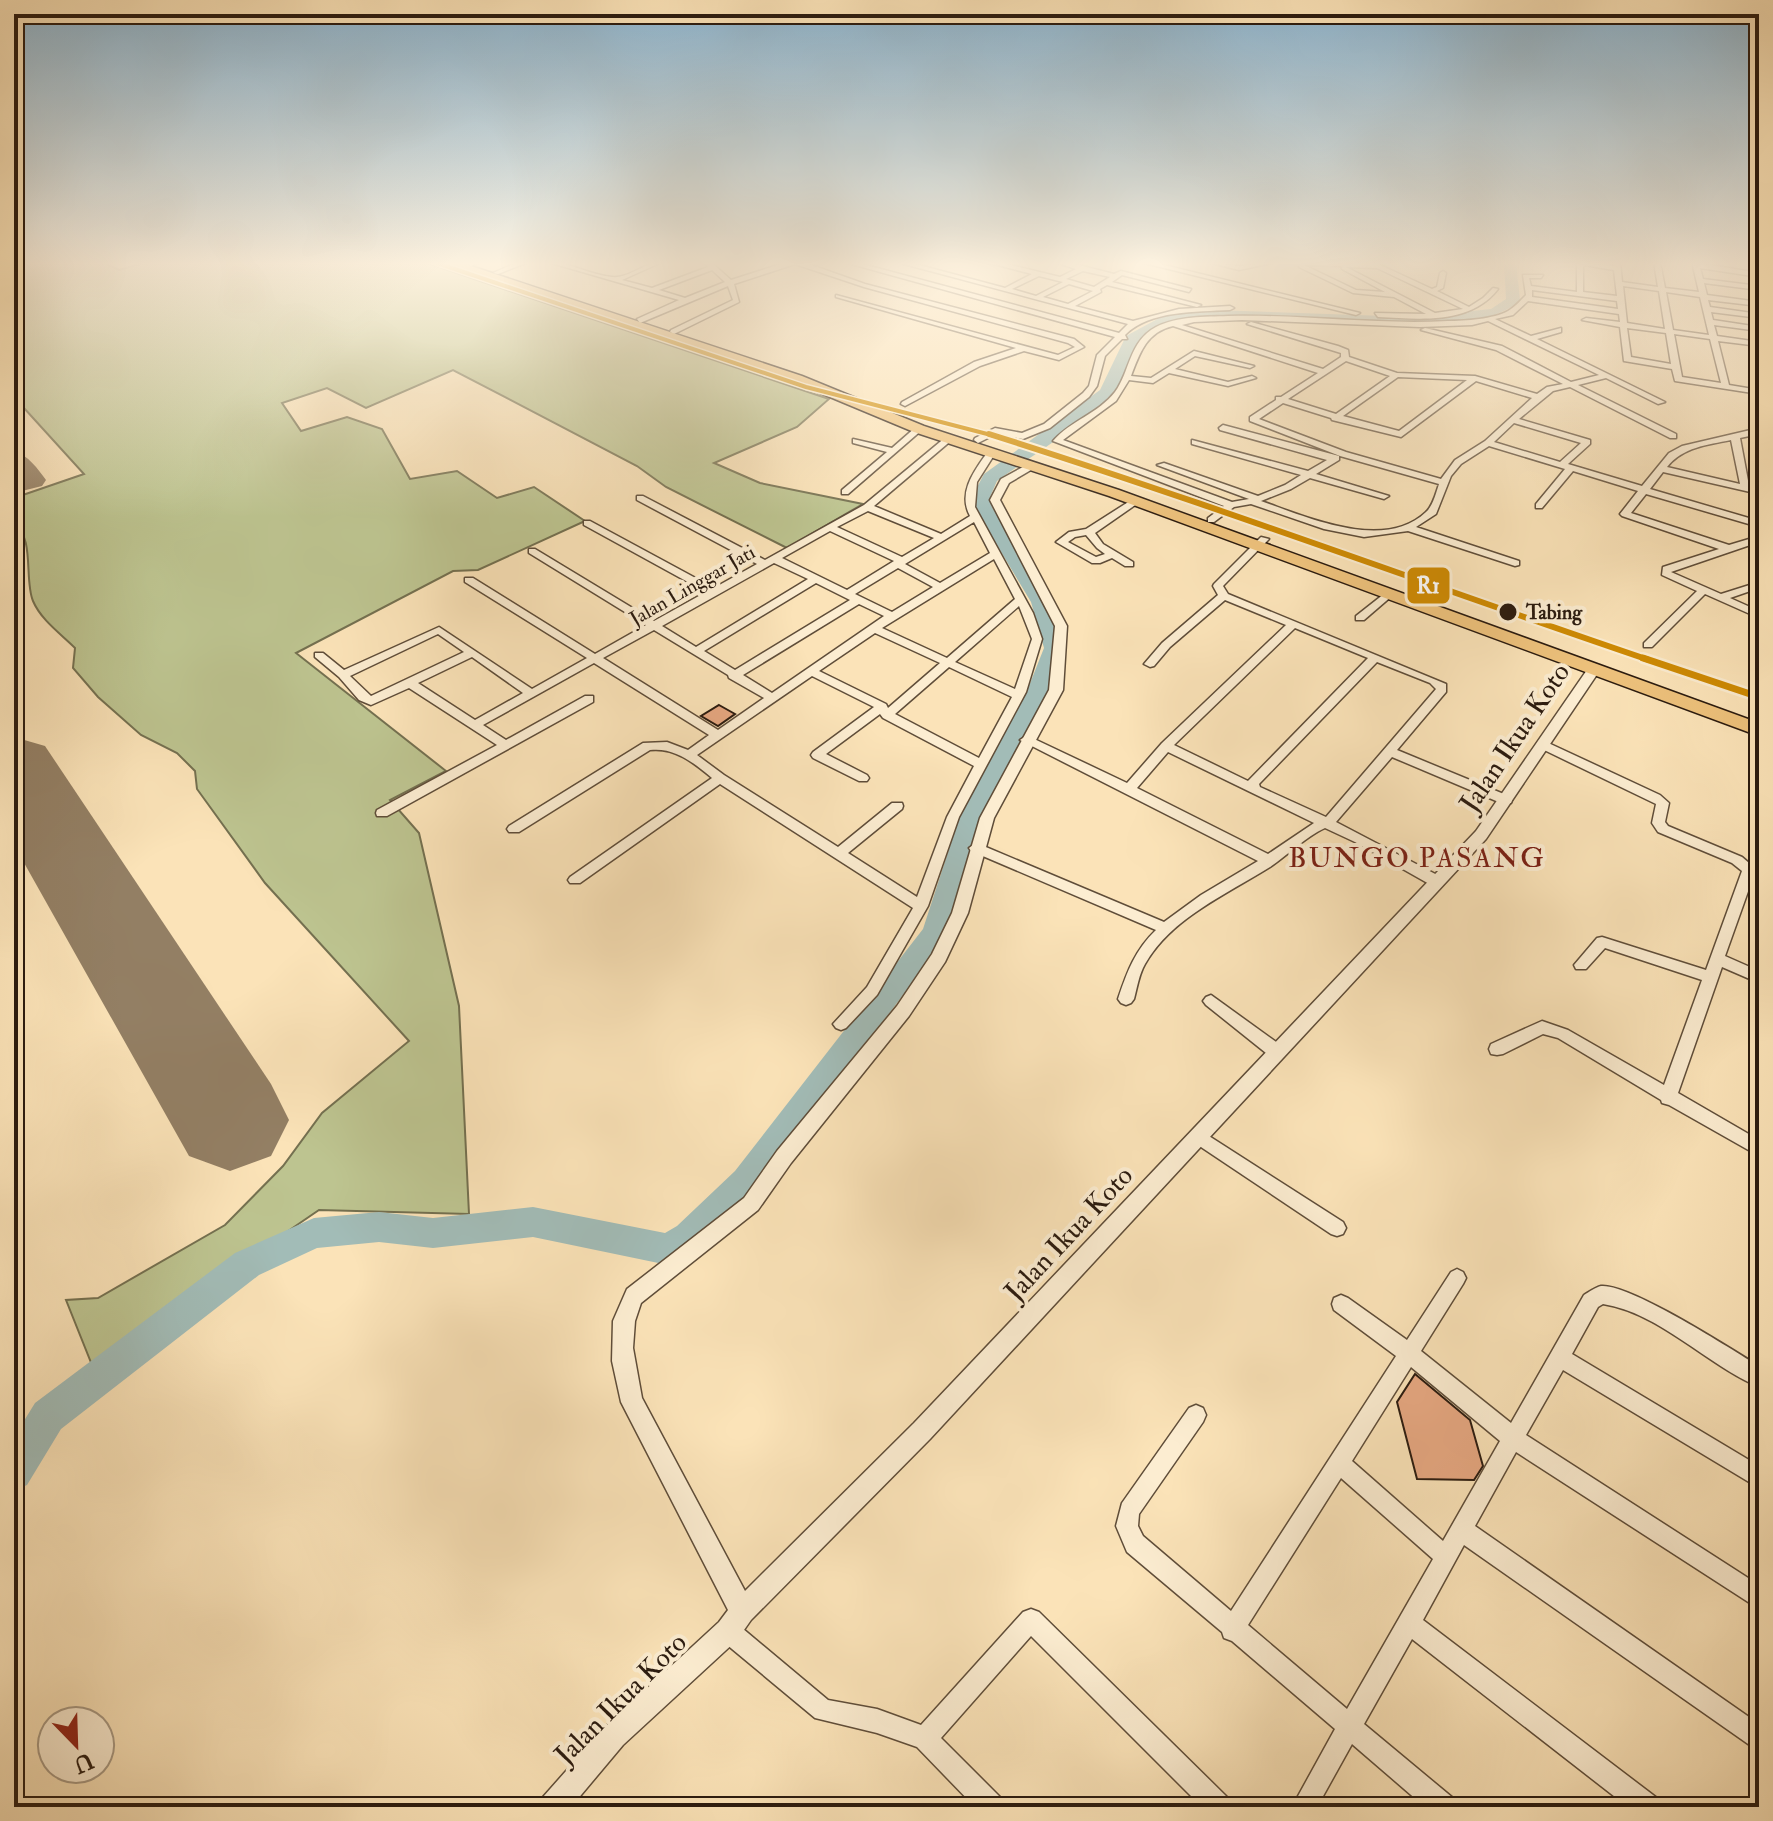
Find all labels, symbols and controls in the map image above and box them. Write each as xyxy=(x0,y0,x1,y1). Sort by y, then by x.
street label: Jalan Linggar Jati xyxy=(624,539,760,632)
line badge: R1 xyxy=(1406,566,1451,605)
text: R1 xyxy=(1416,572,1440,600)
place label: Tabing xyxy=(1525,600,1583,626)
marker: Tabing xyxy=(1497,601,1519,623)
street label: Jalan Ikua Koto xyxy=(1452,656,1578,820)
district label: BUNGO PASANG xyxy=(1288,841,1546,876)
street label: Jalan Ikua Koto xyxy=(997,1159,1141,1310)
street label: Jalan Ikua Koto xyxy=(547,1626,694,1773)
north arrow xyxy=(36,1705,116,1785)
text: U xyxy=(69,1746,97,1779)

